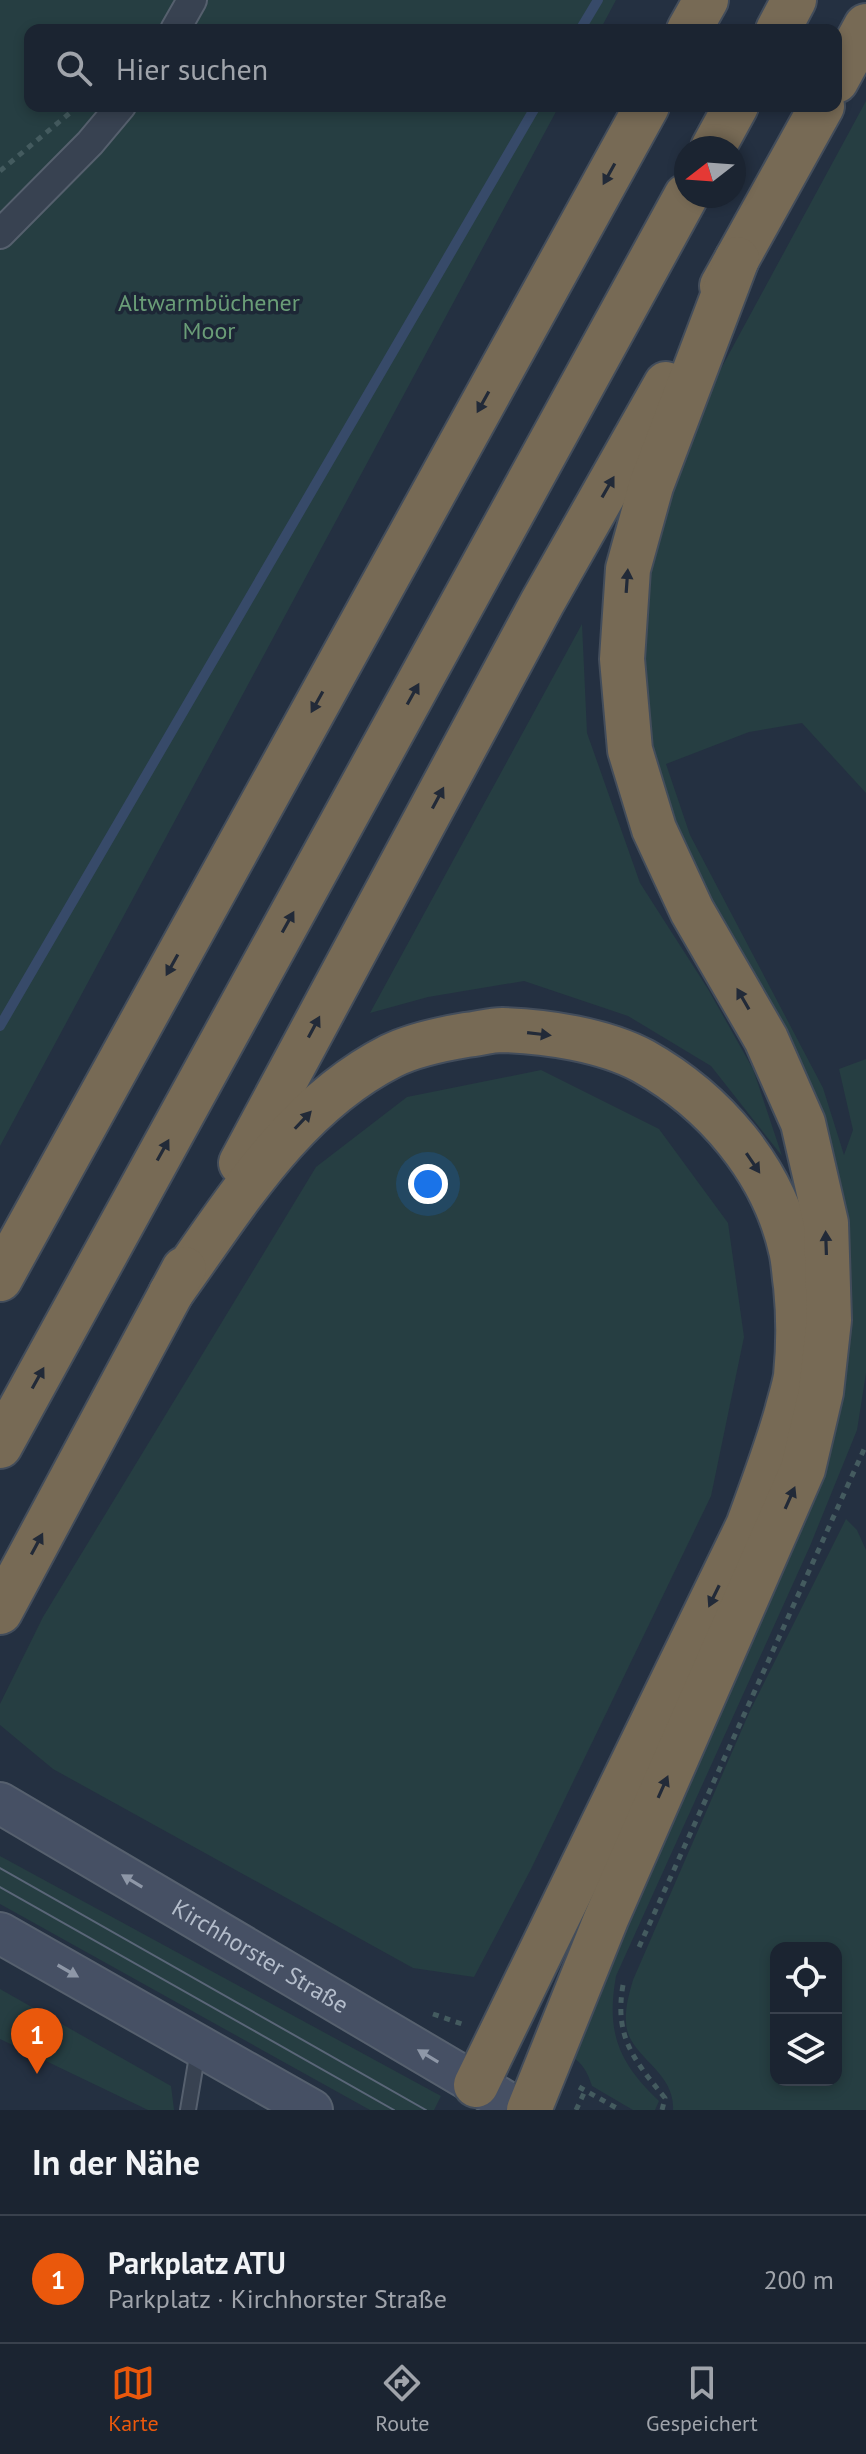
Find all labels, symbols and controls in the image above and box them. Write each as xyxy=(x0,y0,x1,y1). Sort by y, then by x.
search box xyxy=(24,24,842,112)
icon: search xyxy=(52,46,96,90)
text: Hier suchen xyxy=(116,49,268,88)
north arrow xyxy=(674,136,746,208)
one-way arrow xyxy=(603,163,617,185)
park label: Altwarmbüchener Moor xyxy=(118,287,300,346)
one-way arrow xyxy=(477,390,490,413)
one-way arrow xyxy=(601,476,615,498)
one-way arrow xyxy=(621,568,634,593)
one-way arrow xyxy=(406,683,420,705)
one-way arrow xyxy=(310,691,323,714)
one-way arrow xyxy=(430,787,444,809)
one-way arrow xyxy=(281,911,295,933)
one-way arrow xyxy=(165,953,179,976)
one-way arrow xyxy=(736,988,750,1010)
one-way arrow xyxy=(307,1016,321,1038)
one-way arrow xyxy=(527,1027,552,1040)
one-way arrow xyxy=(294,1111,312,1130)
one-way arrow xyxy=(155,1139,169,1161)
one-way arrow xyxy=(745,1152,760,1174)
your location xyxy=(408,1164,448,1204)
one-way arrow xyxy=(820,1230,833,1255)
one-way arrow xyxy=(31,1366,44,1389)
one-way arrow xyxy=(784,1486,797,1509)
one-way arrow xyxy=(30,1532,43,1555)
one-way arrow xyxy=(707,1584,721,1608)
one-way arrow xyxy=(656,1775,670,1799)
one-way arrow xyxy=(121,1874,143,1888)
street label: Kirchhorster Straße xyxy=(167,1892,354,2020)
map controls xyxy=(770,1942,842,2086)
button: locate xyxy=(770,1942,842,2014)
one-way arrow xyxy=(57,1964,79,1978)
pin: 1 xyxy=(11,2008,63,2074)
button: layers xyxy=(770,2014,842,2086)
one-way arrow xyxy=(417,2049,439,2063)
text: In der Nähe xyxy=(32,2140,200,2184)
text: Parkplatz ATU xyxy=(108,2243,286,2282)
text: 1 xyxy=(51,2263,65,2296)
text: 200 m xyxy=(763,2263,834,2296)
text: Parkplatz · Kirchhorster Straße xyxy=(108,2282,447,2315)
tab: Karte xyxy=(108,2361,159,2437)
tab: Route xyxy=(375,2361,429,2437)
tab: Gespeichert xyxy=(646,2361,758,2437)

